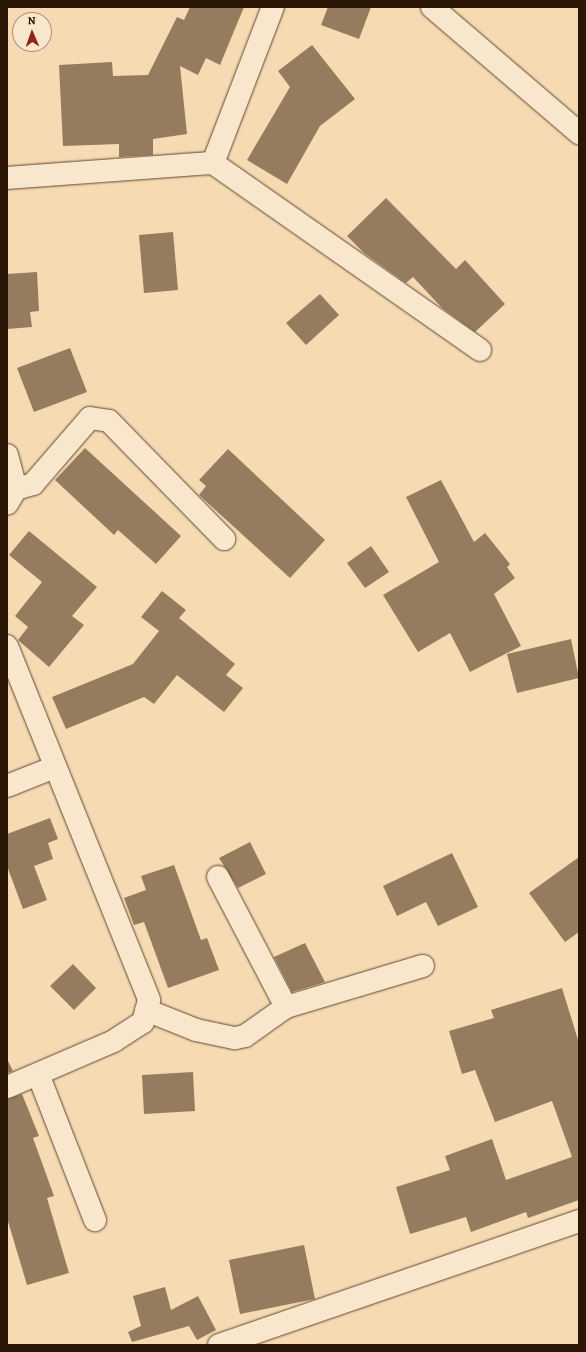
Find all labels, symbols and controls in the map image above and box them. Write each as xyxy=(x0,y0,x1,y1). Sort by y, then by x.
north arrow xyxy=(12,12,52,52)
text: N xyxy=(27,13,36,28)

